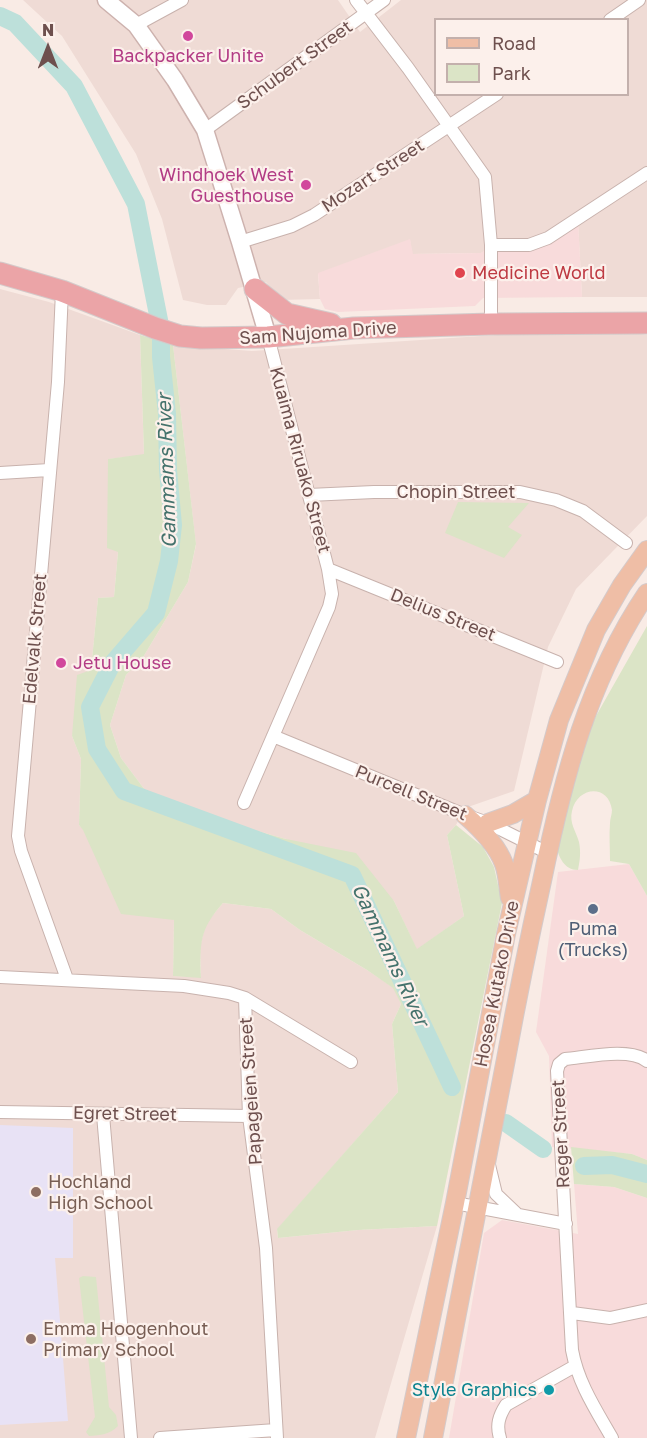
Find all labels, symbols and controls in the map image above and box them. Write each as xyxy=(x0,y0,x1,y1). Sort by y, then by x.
street label: Schubert Street xyxy=(233,16,357,114)
north arrow xyxy=(18,18,78,78)
legend xyxy=(434,18,629,96)
text: N xyxy=(42,20,54,40)
marker: Backpacker Unite xyxy=(181,29,195,43)
text: Road xyxy=(492,32,536,54)
place label: Backpacker Unite xyxy=(112,45,264,67)
text: Park xyxy=(492,62,531,84)
street label: Mozart Street xyxy=(318,135,428,217)
place label: Windhoek West Guesthouse xyxy=(159,164,294,207)
marker: Windhoek West Guesthouse xyxy=(299,178,313,192)
place label: Medicine World xyxy=(472,262,605,284)
marker: Medicine World xyxy=(453,266,467,280)
street label: Sam Nujoma Drive xyxy=(239,317,397,349)
street label: Kuaima Riruako Street xyxy=(265,364,335,556)
water label: Gammams River xyxy=(152,393,182,549)
street label: Chopin Street xyxy=(397,481,515,503)
street label: Edelvalk Street xyxy=(19,573,51,705)
street label: Delius Street xyxy=(387,584,499,646)
place label: Jetu House xyxy=(73,652,171,674)
marker: Jetu House xyxy=(54,656,68,670)
street label: Purcell Street xyxy=(352,761,470,825)
water label: Gammams River xyxy=(346,880,434,1030)
street label: Hosea Kutako Drive xyxy=(470,899,524,1069)
marker: Puma (Trucks) xyxy=(586,902,600,916)
place label: Puma (Trucks) xyxy=(558,918,628,960)
street label: Papageien Street xyxy=(235,1016,267,1166)
street label: Reger Street xyxy=(547,1079,575,1189)
street label: Egret Street xyxy=(73,1102,177,1126)
place label: Hochland High School xyxy=(48,1171,153,1214)
marker: Hochland High School xyxy=(29,1185,43,1199)
place label: Emma Hoogenhout Primary School xyxy=(43,1318,208,1360)
marker: Emma Hoogenhout Primary School xyxy=(24,1332,38,1346)
place label: Style Graphics xyxy=(412,1379,537,1401)
marker: Style Graphics xyxy=(542,1383,556,1397)

